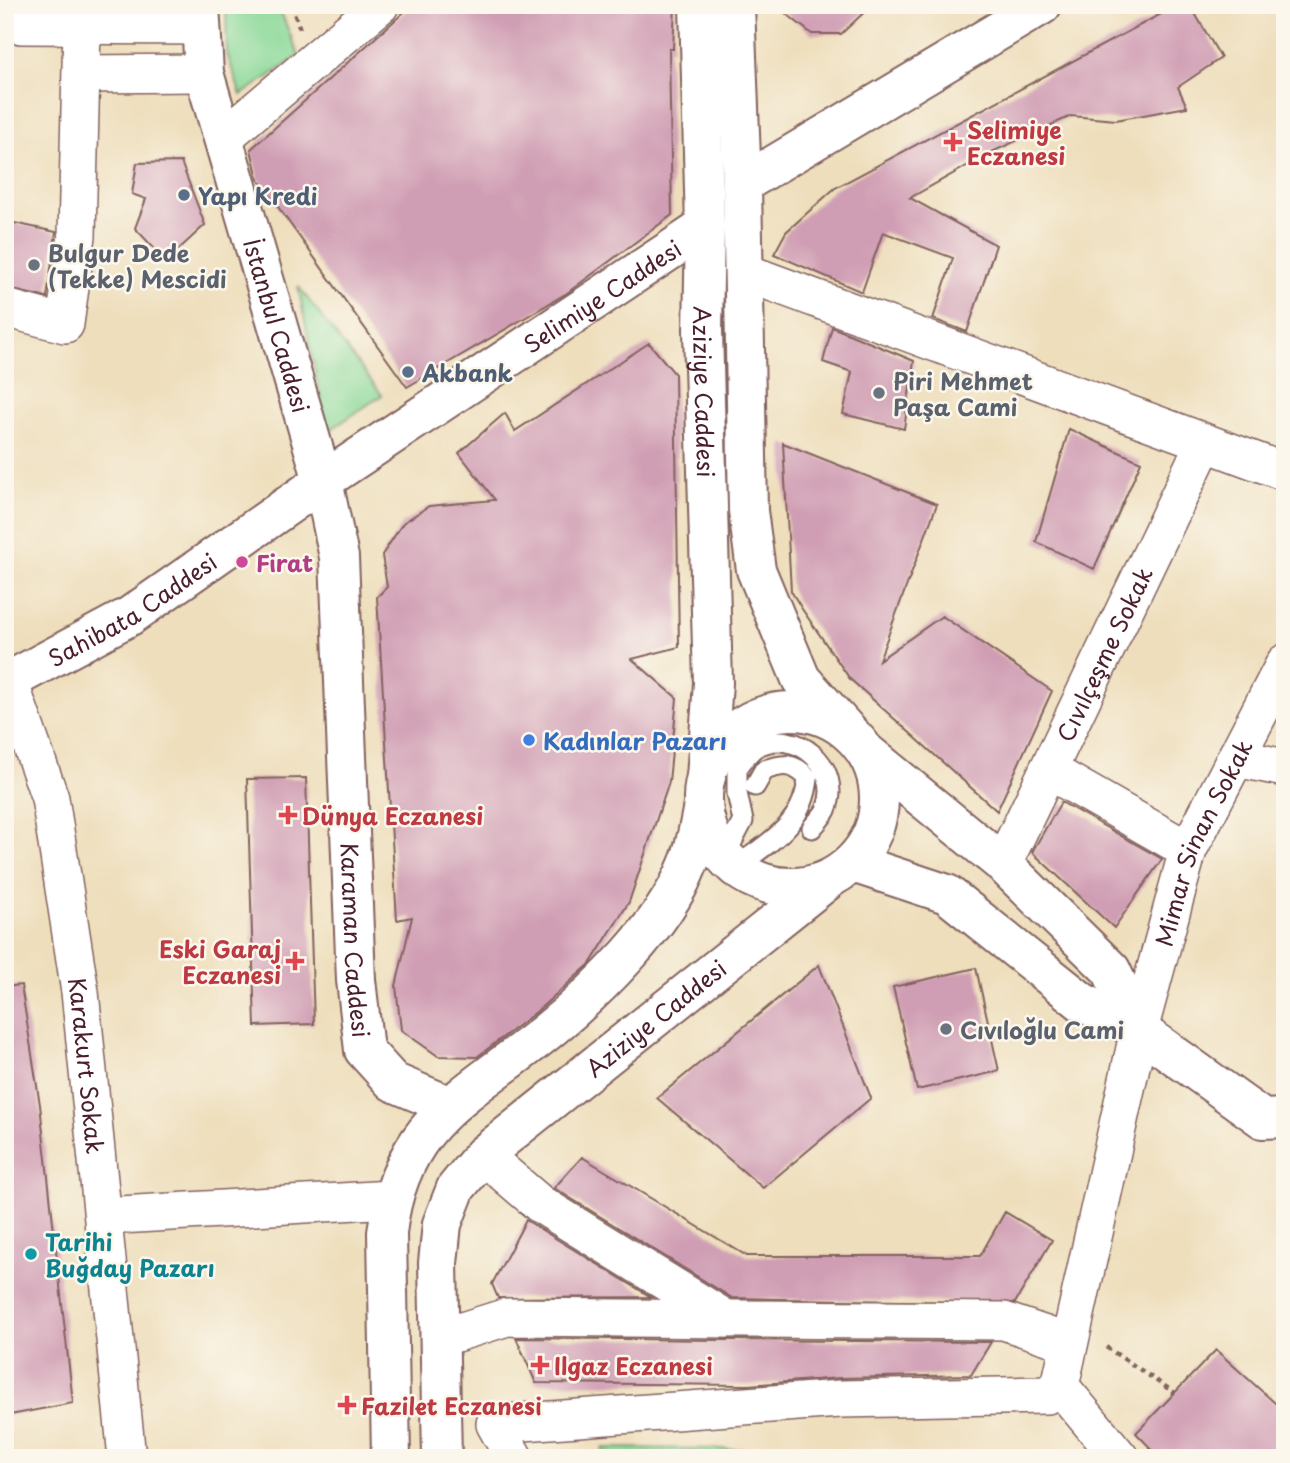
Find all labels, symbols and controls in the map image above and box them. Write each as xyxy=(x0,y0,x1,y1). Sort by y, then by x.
place label: Selimiye Eczanesi xyxy=(967,112,1065,173)
marker: Selimiye Eczanesi xyxy=(945,134,961,150)
place label: Yapı Kredi xyxy=(198,178,317,213)
marker: Yapı Kredi xyxy=(176,187,192,203)
street label: Selimiye Caddesi xyxy=(516,230,688,361)
street label: İstanbul Caddesi xyxy=(236,234,320,417)
place label: Bulgur Dede (Tekke) Mescidi xyxy=(48,235,227,296)
marker: Bulgur Dede (Tekke) Mescidi xyxy=(26,257,42,273)
street label: Aziziye Caddesi xyxy=(685,306,725,478)
place label: Akbank xyxy=(421,355,514,390)
place label: Piri Mehmet Paşa Cami xyxy=(893,363,1033,424)
marker: Akbank xyxy=(400,364,416,380)
marker: Piri Mehmet Paşa Cami xyxy=(871,385,887,401)
street label: Sahibata Caddesi xyxy=(41,543,223,675)
place label: Firat xyxy=(256,545,313,580)
marker: Firat xyxy=(234,554,250,570)
street label: Cıvılçeşme Sokak xyxy=(1047,561,1160,747)
place label: Kadınlar Pazarı xyxy=(543,723,727,758)
marker: Kadınlar Pazarı xyxy=(521,732,537,748)
street label: Mimar Sinan Sokak xyxy=(1145,733,1260,950)
place label: Dünya Eczanesi xyxy=(302,798,483,833)
marker: Dünya Eczanesi xyxy=(280,807,296,823)
street label: Karaman Caddesi xyxy=(333,842,380,1039)
place label: Eski Garaj Eczanesi xyxy=(159,931,281,992)
street label: Aziziye Caddesi xyxy=(578,951,733,1085)
marker: Eski Garaj Eczanesi xyxy=(287,953,303,969)
street label: Karakurt Sokak xyxy=(60,975,114,1155)
place label: Cıvıloğlu Cami xyxy=(960,1012,1124,1047)
marker: Cıvıloğlu Cami xyxy=(938,1021,954,1037)
place label: Tarihi Buğday Pazarı xyxy=(45,1224,215,1285)
marker: Tarihi Buğday Pazarı xyxy=(23,1246,39,1262)
place label: Ilgaz Eczanesi xyxy=(554,1348,713,1383)
marker: Ilgaz Eczanesi xyxy=(532,1357,548,1373)
place label: Fazilet Eczanesi xyxy=(361,1388,542,1423)
marker: Fazilet Eczanesi xyxy=(339,1397,355,1413)

